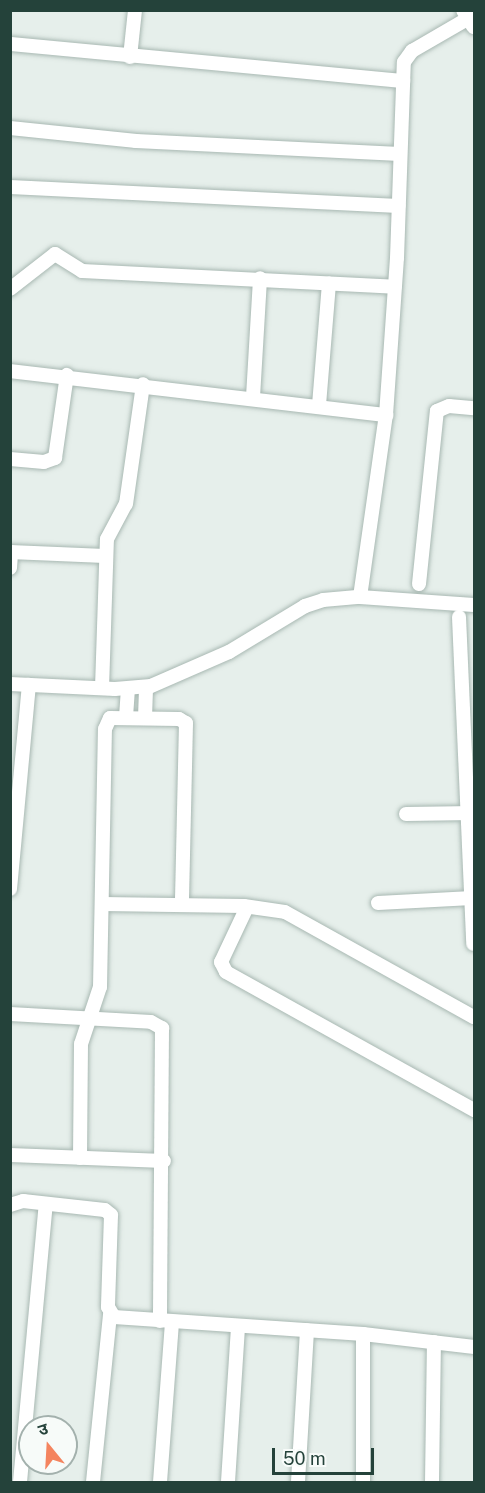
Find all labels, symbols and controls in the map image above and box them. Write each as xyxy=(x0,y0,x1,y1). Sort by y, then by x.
north arrow xyxy=(18,1415,78,1475)
text: उ xyxy=(36,1419,50,1440)
scale bar xyxy=(275,1436,377,1474)
text: 50 m xyxy=(283,1448,326,1469)

